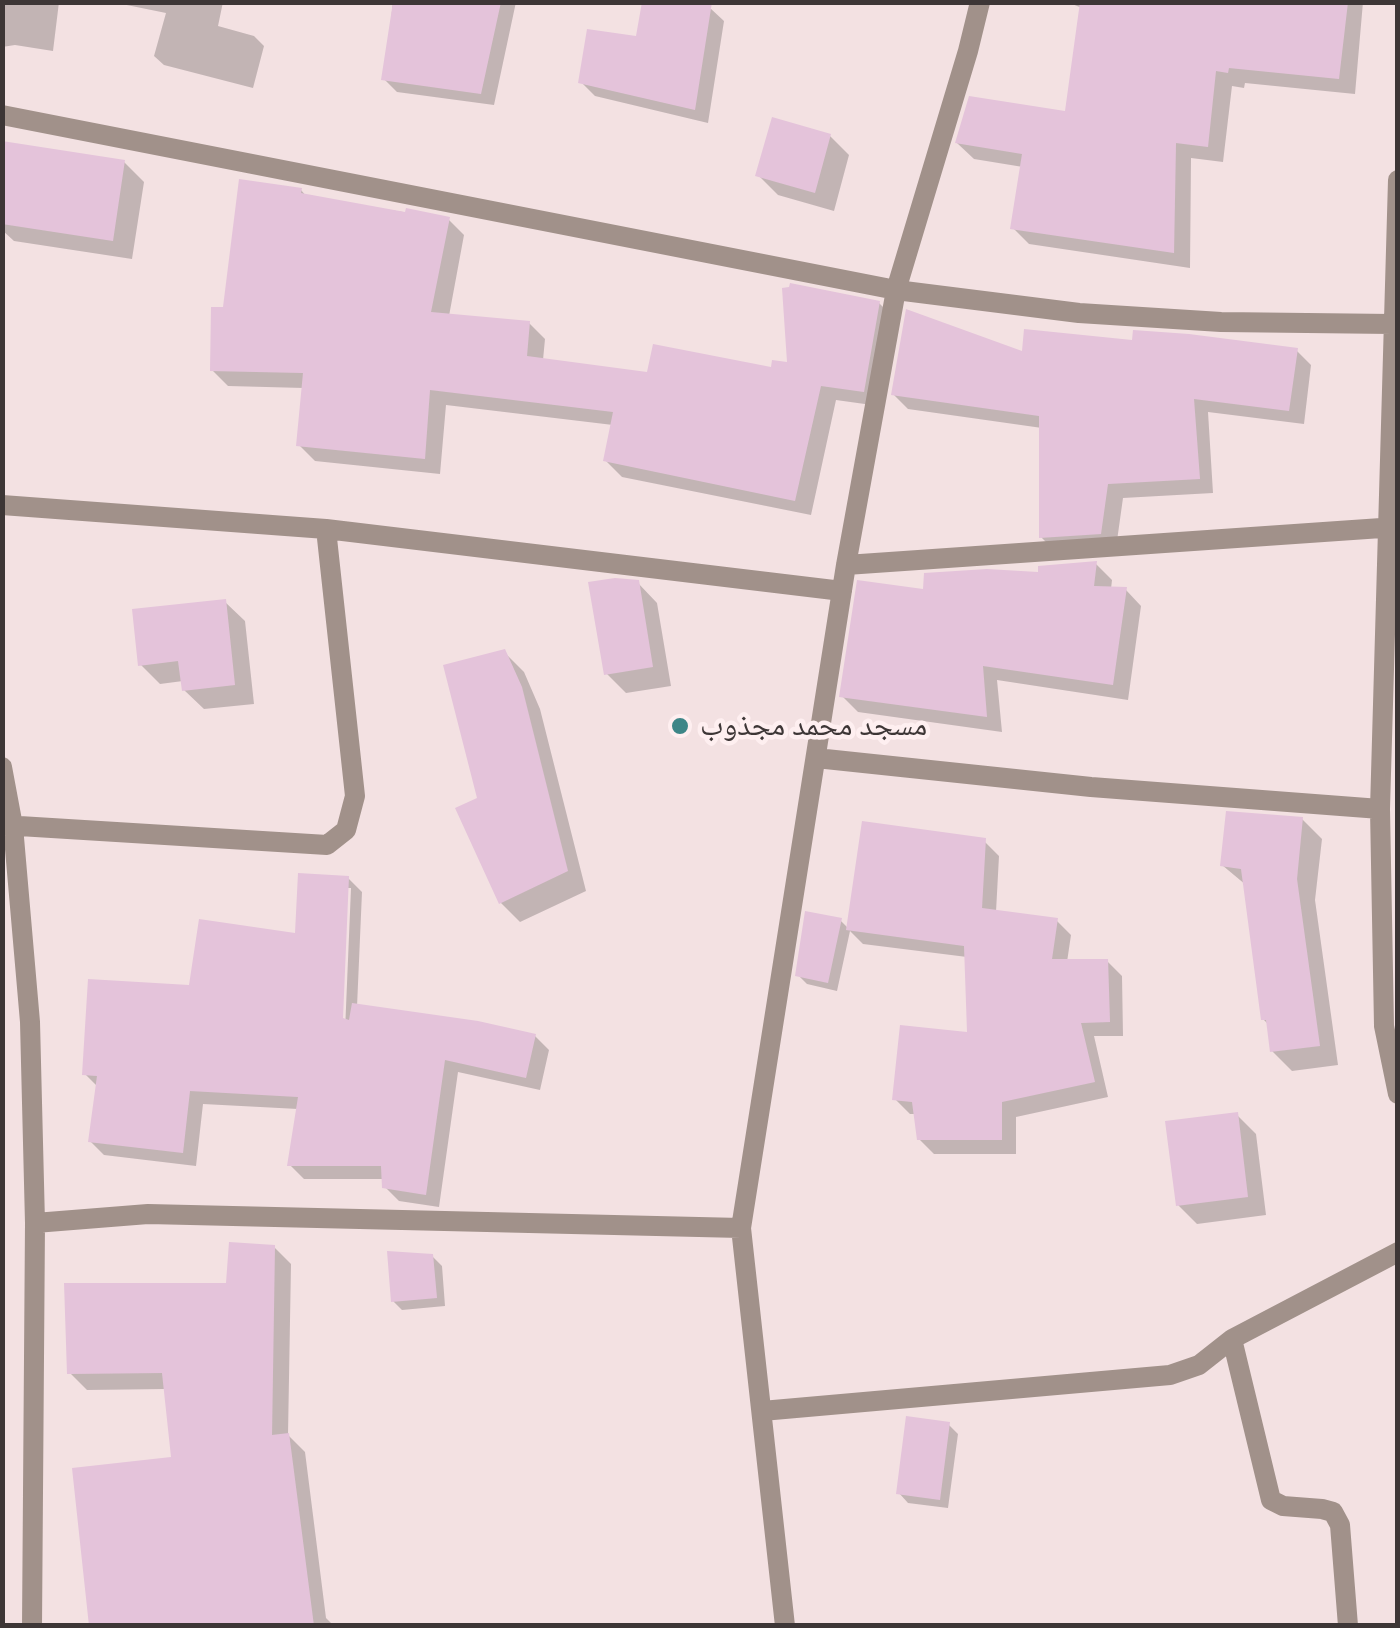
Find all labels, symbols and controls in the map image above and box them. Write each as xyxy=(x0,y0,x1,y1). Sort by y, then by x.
place label: مسجد محمد مجذوب xyxy=(700,708,927,744)
marker: مسجد محمد مجذوب xyxy=(669,715,691,737)

